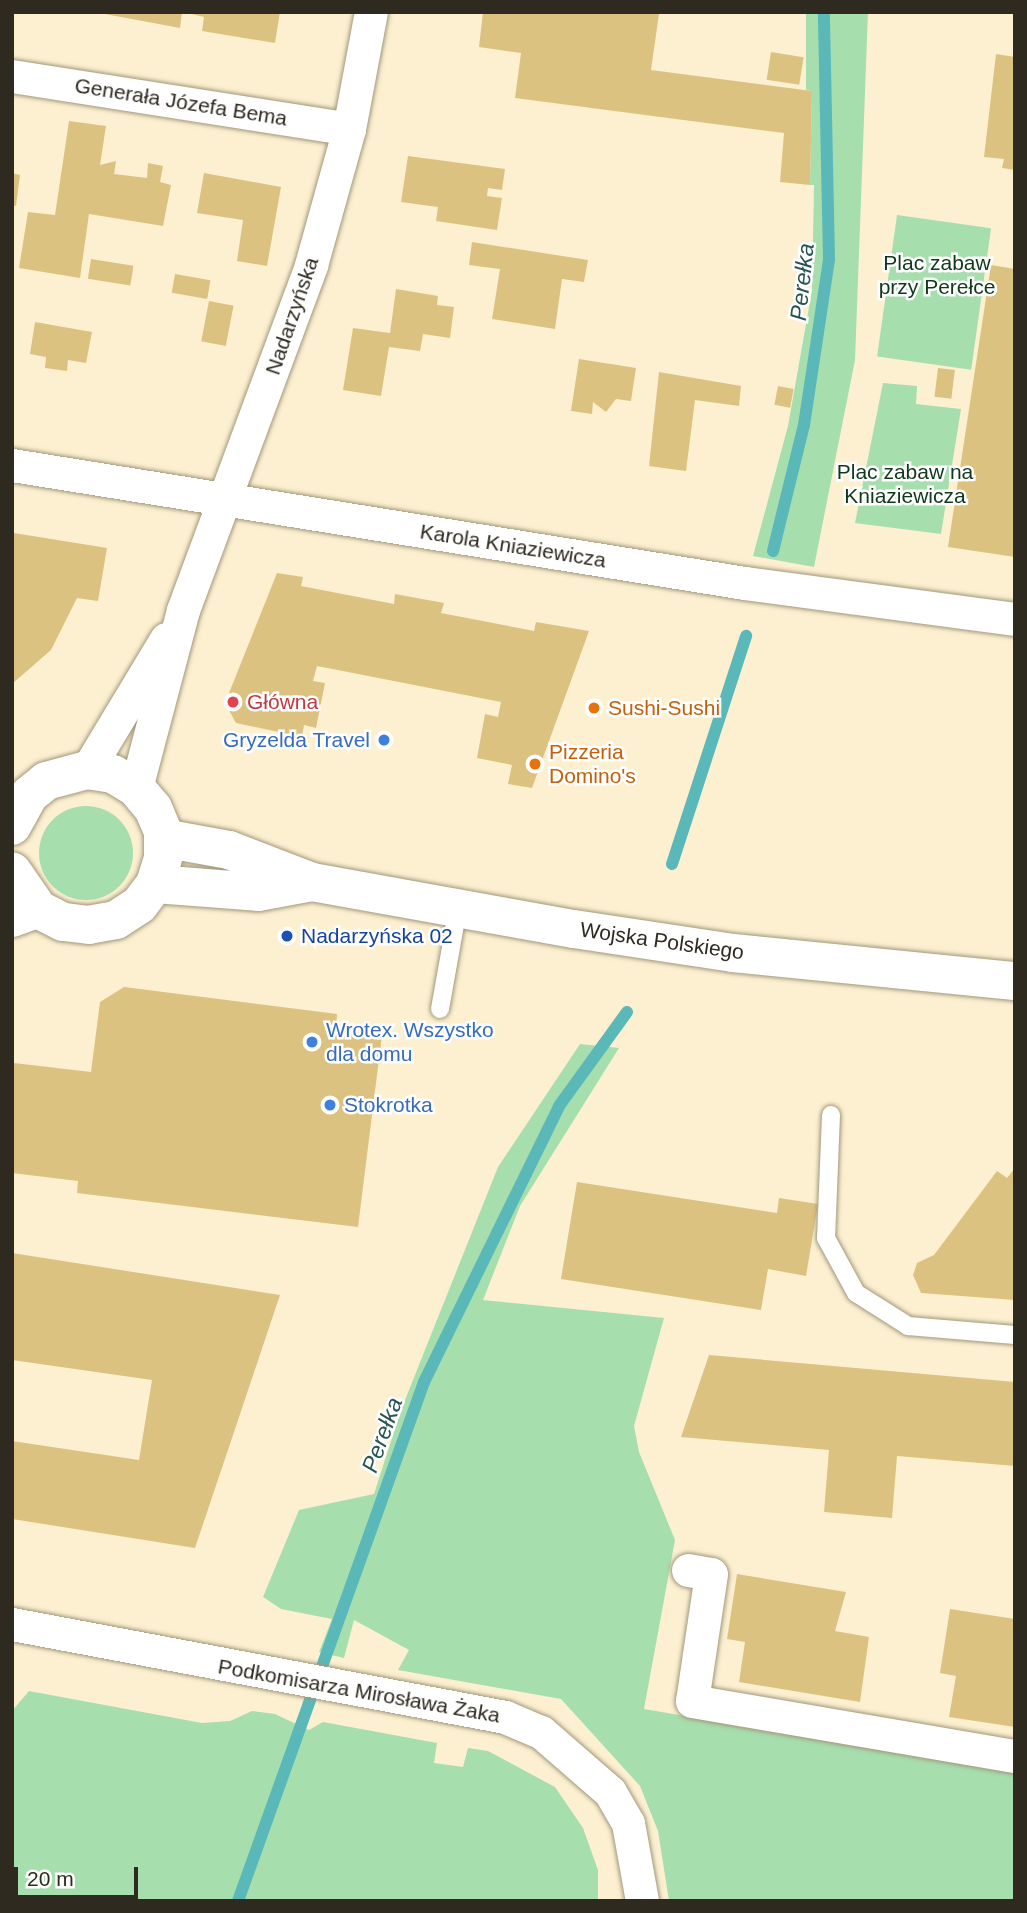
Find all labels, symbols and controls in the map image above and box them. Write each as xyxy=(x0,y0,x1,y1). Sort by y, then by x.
street label: Generała Józefa Bema xyxy=(73,73,289,131)
water label: Perełka xyxy=(784,242,820,322)
park label: Plac zabaw przy Perełce xyxy=(879,250,995,300)
street label: Nadarzyńska xyxy=(260,254,324,378)
park label: Plac zabaw na Kniaziewicza xyxy=(837,459,973,509)
street label: Karola Kniaziewicza xyxy=(418,519,608,573)
place label: Główna xyxy=(247,689,318,715)
marker: Główna xyxy=(225,694,241,710)
place label: Sushi-Sushi xyxy=(608,695,720,721)
marker: Sushi-Sushi xyxy=(586,700,602,716)
place label: Gryzelda Travel xyxy=(223,727,370,753)
marker: Gryzelda Travel xyxy=(376,732,392,748)
place label: Pizzeria Domino's xyxy=(549,739,636,789)
marker: Pizzeria Domino's xyxy=(527,756,543,772)
street label: Wojska Polskiego xyxy=(578,917,746,965)
place label: Nadarzyńska 02 xyxy=(301,923,453,949)
marker: Nadarzyńska 02 xyxy=(279,928,295,944)
place label: Wrotex. Wszystko dla domu xyxy=(326,1017,494,1067)
marker: Wrotex. Wszystko dla domu xyxy=(304,1034,320,1050)
place label: Stokrotka xyxy=(344,1092,433,1118)
marker: Stokrotka xyxy=(322,1097,338,1113)
water label: Perełka xyxy=(356,1394,408,1476)
street label: Podkomisarza Mirosława Żaka xyxy=(216,1654,502,1728)
scale bar xyxy=(18,1854,142,1898)
text: 20 m xyxy=(27,1867,74,1890)

